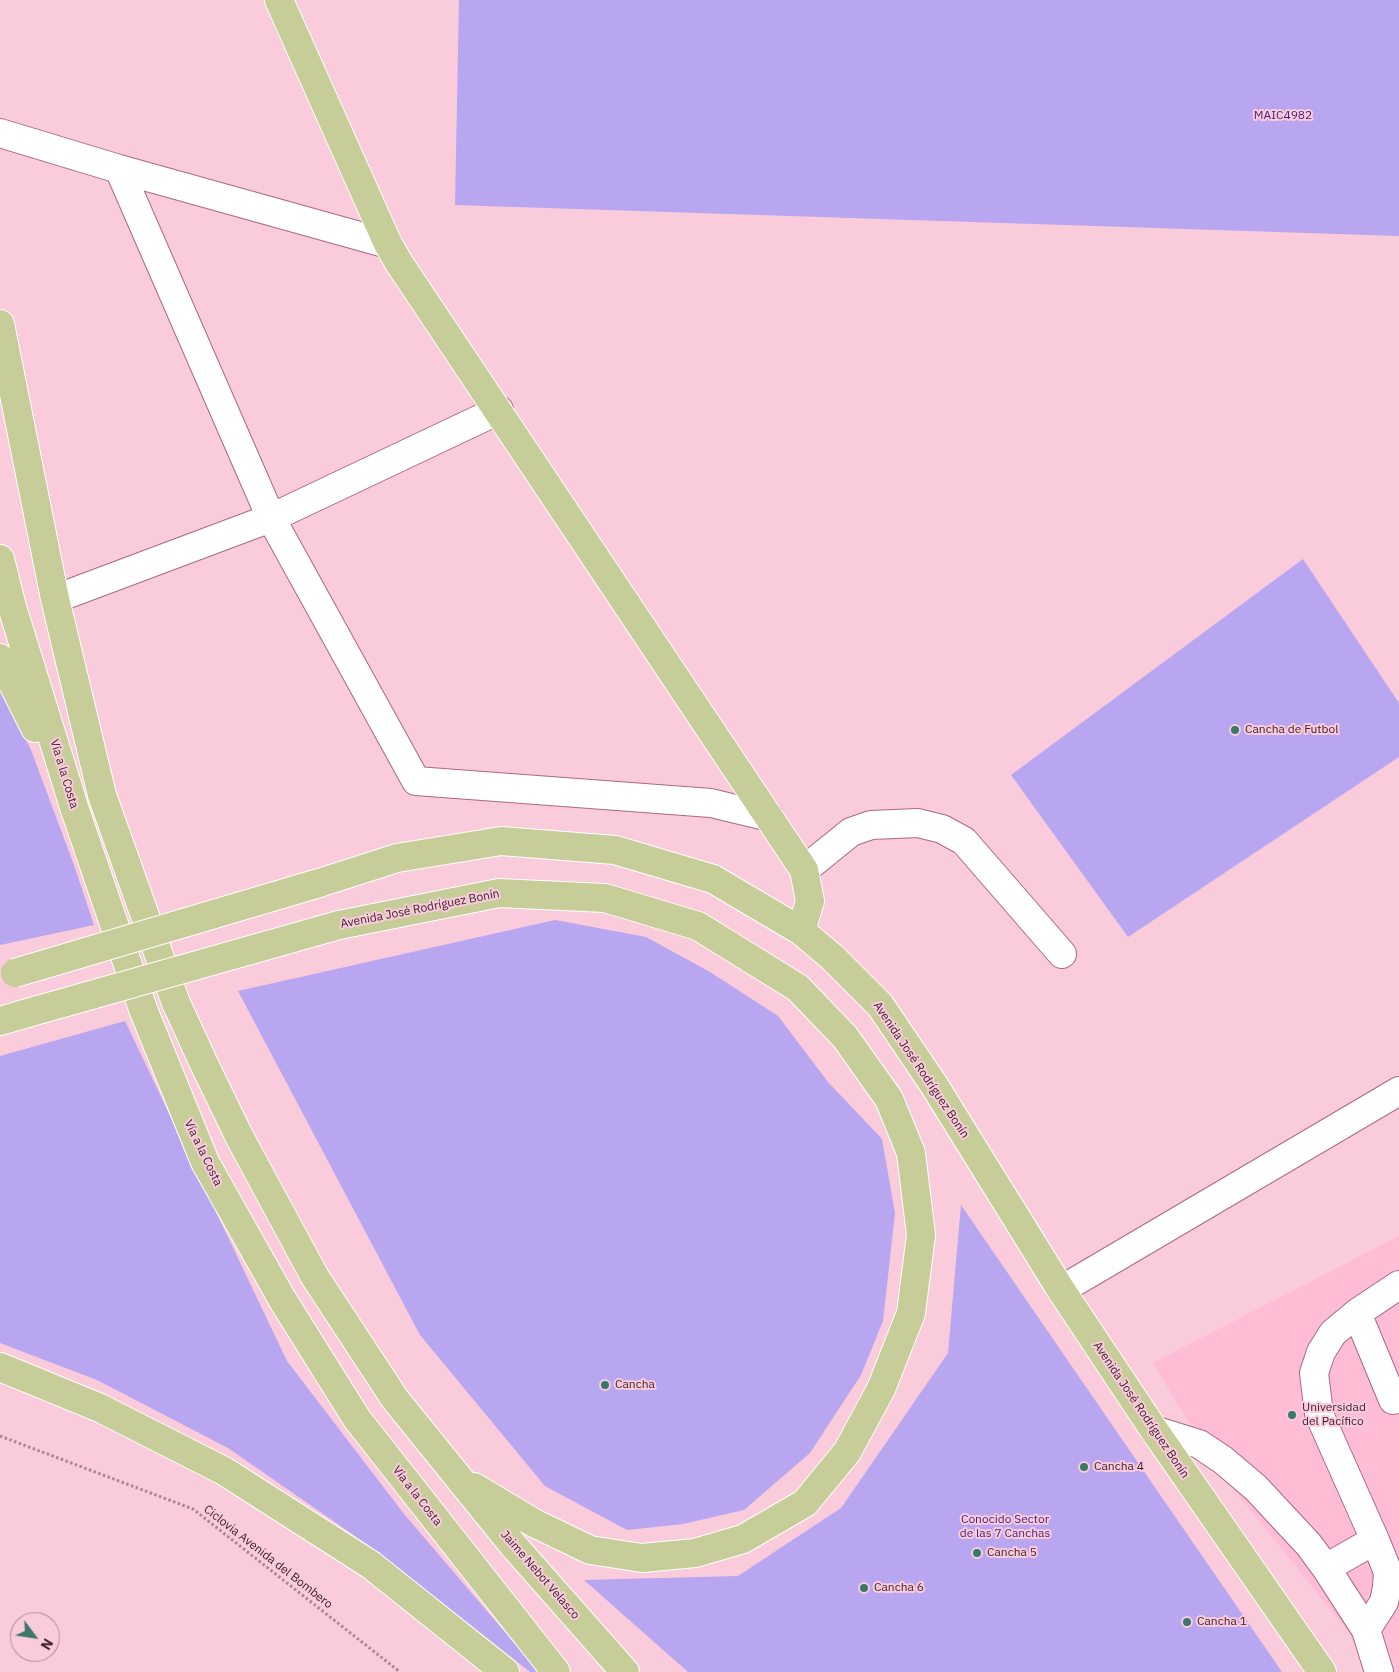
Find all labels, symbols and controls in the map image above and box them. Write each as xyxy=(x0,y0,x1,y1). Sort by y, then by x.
park label: MAIC4982 xyxy=(1254,109,1312,123)
place label: Cancha de Futbol xyxy=(1245,723,1339,737)
marker: Cancha de Futbol xyxy=(1229,724,1241,736)
street label: Vía a la Costa xyxy=(47,738,81,810)
street label: Avenida José Rodríguez Bonín xyxy=(339,886,501,932)
street label: Avenida José Rodríguez Bonín xyxy=(870,999,972,1141)
street label: Vía a la Costa xyxy=(181,1118,225,1188)
street label: Avenida José Rodríguez Bonín xyxy=(1090,1339,1192,1481)
place label: Cancha xyxy=(615,1378,655,1392)
marker: Cancha xyxy=(599,1379,611,1391)
place label: Universidad del Pacífico xyxy=(1302,1401,1366,1429)
marker: Universidad del Pacífico xyxy=(1286,1409,1298,1421)
place label: Cancha 4 xyxy=(1094,1460,1144,1474)
marker: Cancha 4 xyxy=(1078,1461,1090,1473)
street label: Vía a la Costa xyxy=(389,1463,445,1529)
street label: Ciclovia Avenida del Bombero xyxy=(201,1502,335,1612)
park label: Conocido Sector de las 7 Canchas xyxy=(960,1513,1050,1541)
street label: Jaime Nebot Velasco xyxy=(498,1528,582,1622)
place label: Cancha 5 xyxy=(987,1546,1037,1560)
marker: Cancha 5 xyxy=(971,1547,983,1559)
place label: Cancha 6 xyxy=(874,1581,924,1595)
marker: Cancha 6 xyxy=(858,1582,870,1594)
north arrow xyxy=(10,1612,60,1662)
place label: Cancha 1 xyxy=(1197,1615,1247,1629)
marker: Cancha 1 xyxy=(1181,1616,1193,1628)
text: N xyxy=(37,1635,57,1653)

